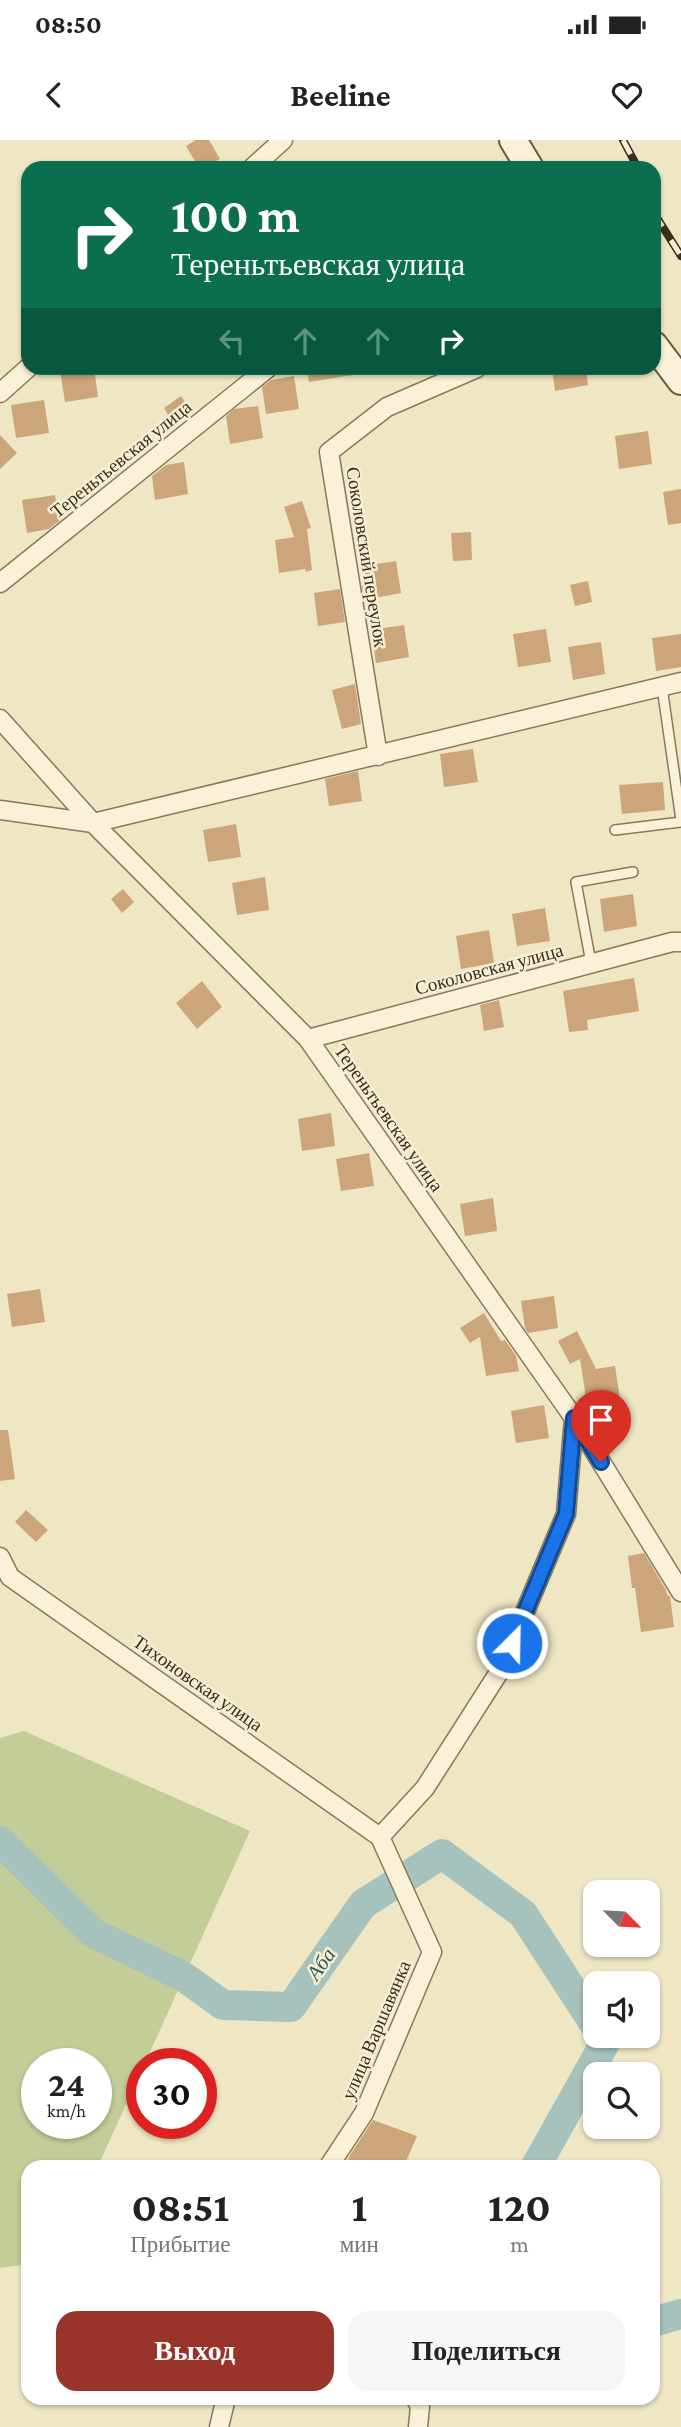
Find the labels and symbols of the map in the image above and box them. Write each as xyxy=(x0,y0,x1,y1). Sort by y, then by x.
street label: Тереньтьевская улица xyxy=(47,396,196,522)
street label: Соколовский переулок xyxy=(342,465,392,649)
street label: Соколовская улица xyxy=(413,939,566,999)
street label: Тереньтьевская улица xyxy=(330,1040,448,1196)
pin xyxy=(571,1390,631,1462)
position arrow xyxy=(475,1606,549,1680)
street label: Тихоновская улица xyxy=(129,1630,267,1736)
north arrow xyxy=(583,1880,660,1956)
water label: Аба xyxy=(300,1943,340,1986)
street label: улица Варшавянка xyxy=(337,1957,415,2103)
speed limit sign: 30 xyxy=(126,2048,217,2139)

